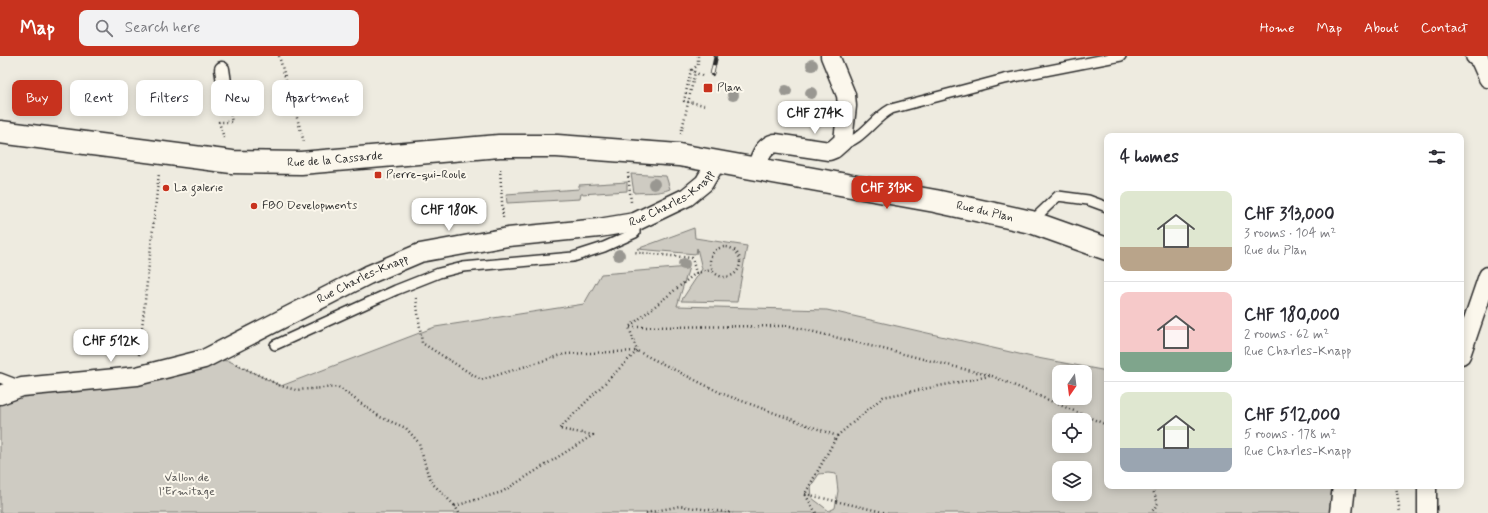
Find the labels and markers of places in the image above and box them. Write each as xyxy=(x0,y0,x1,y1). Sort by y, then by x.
place label: Plan xyxy=(717,80,743,96)
marker: Plan xyxy=(702,82,714,94)
pin: CHF 274K xyxy=(774,101,856,135)
place label: Pierre-qui-Roule xyxy=(386,167,467,183)
marker: Pierre-qui-Roule xyxy=(373,170,383,180)
pin: CHF 313K xyxy=(846,176,928,210)
place label: La galerie xyxy=(174,180,223,197)
marker: La galerie xyxy=(161,183,171,193)
place label: FBO Developments xyxy=(262,198,358,214)
pin: CHF 180K xyxy=(408,198,490,232)
marker: FBO Developments xyxy=(249,201,259,211)
pin: CHF 512K xyxy=(70,329,152,363)

